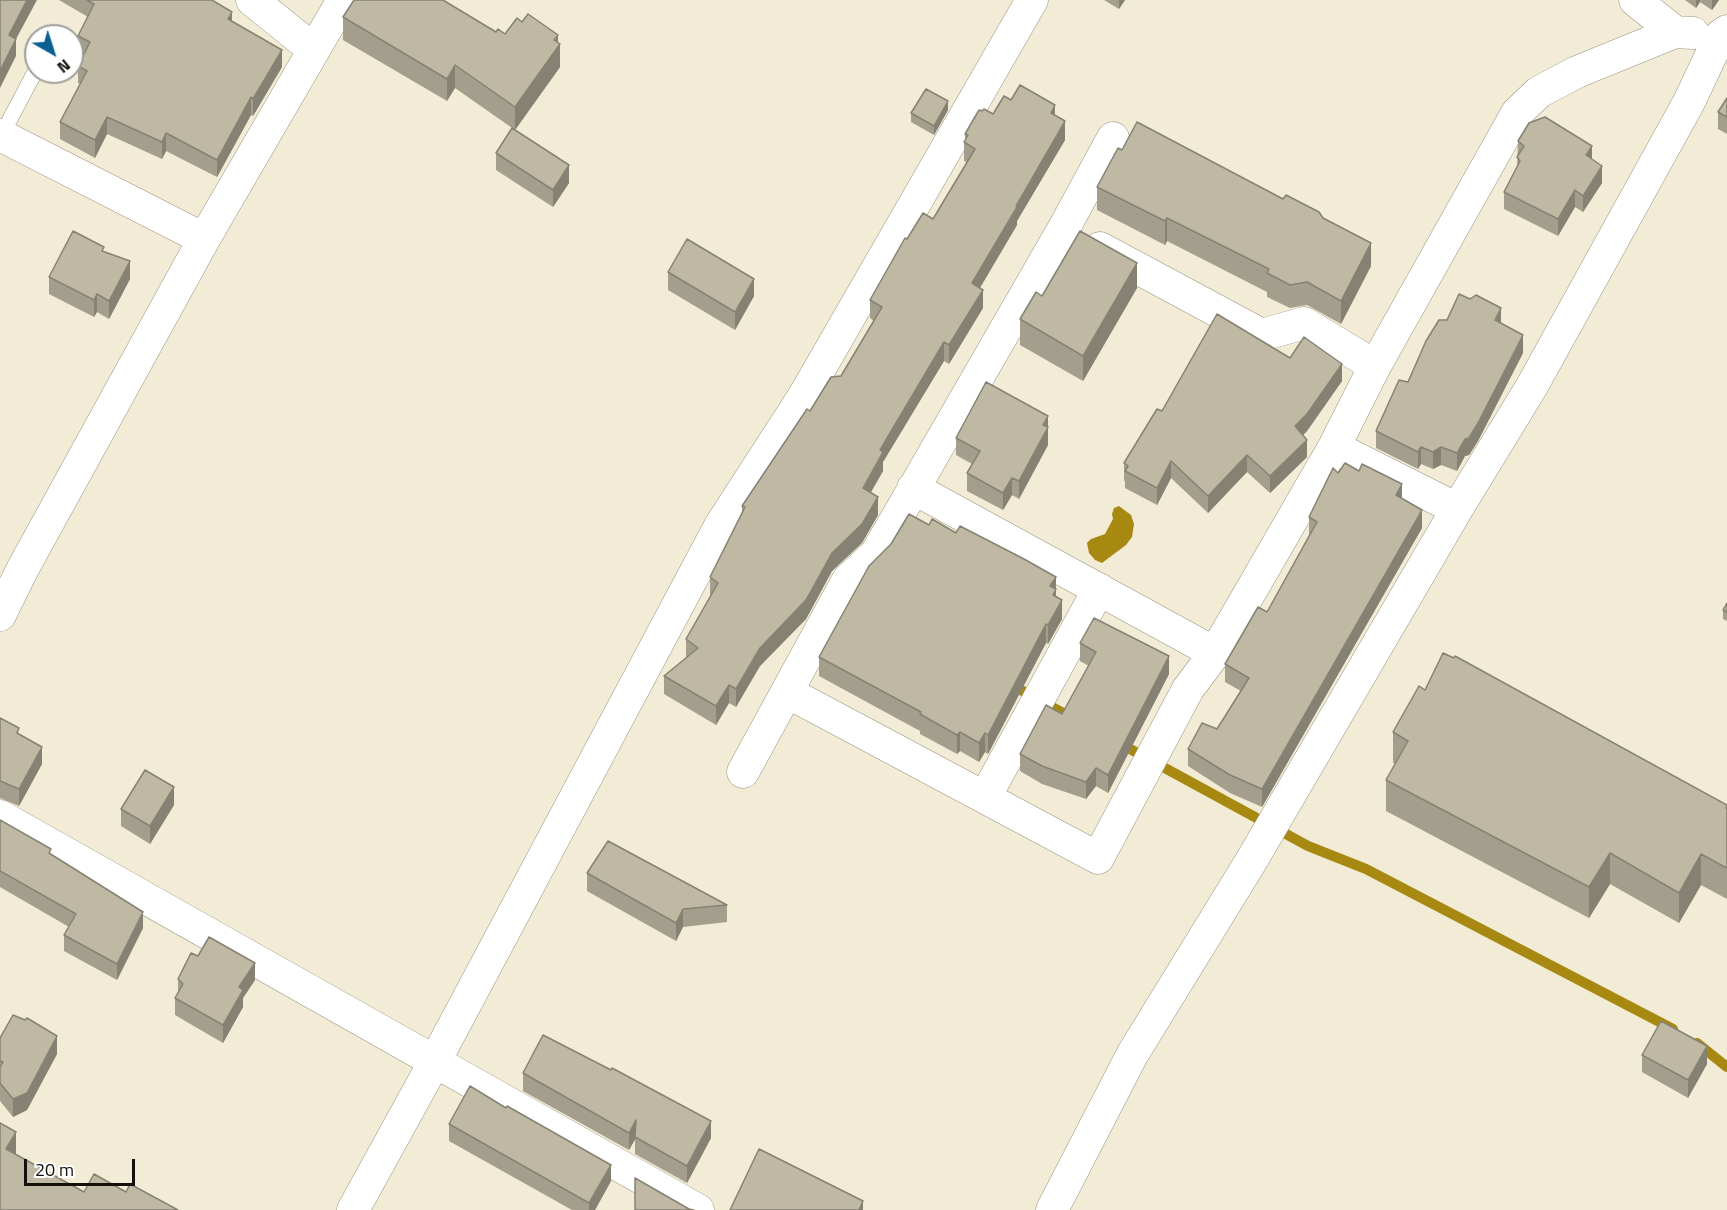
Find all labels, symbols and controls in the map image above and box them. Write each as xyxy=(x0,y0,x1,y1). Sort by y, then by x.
north arrow xyxy=(24,24,84,84)
text: N xyxy=(52,54,76,79)
scale bar xyxy=(27,1147,138,1185)
text: 20 m xyxy=(35,1156,74,1183)

